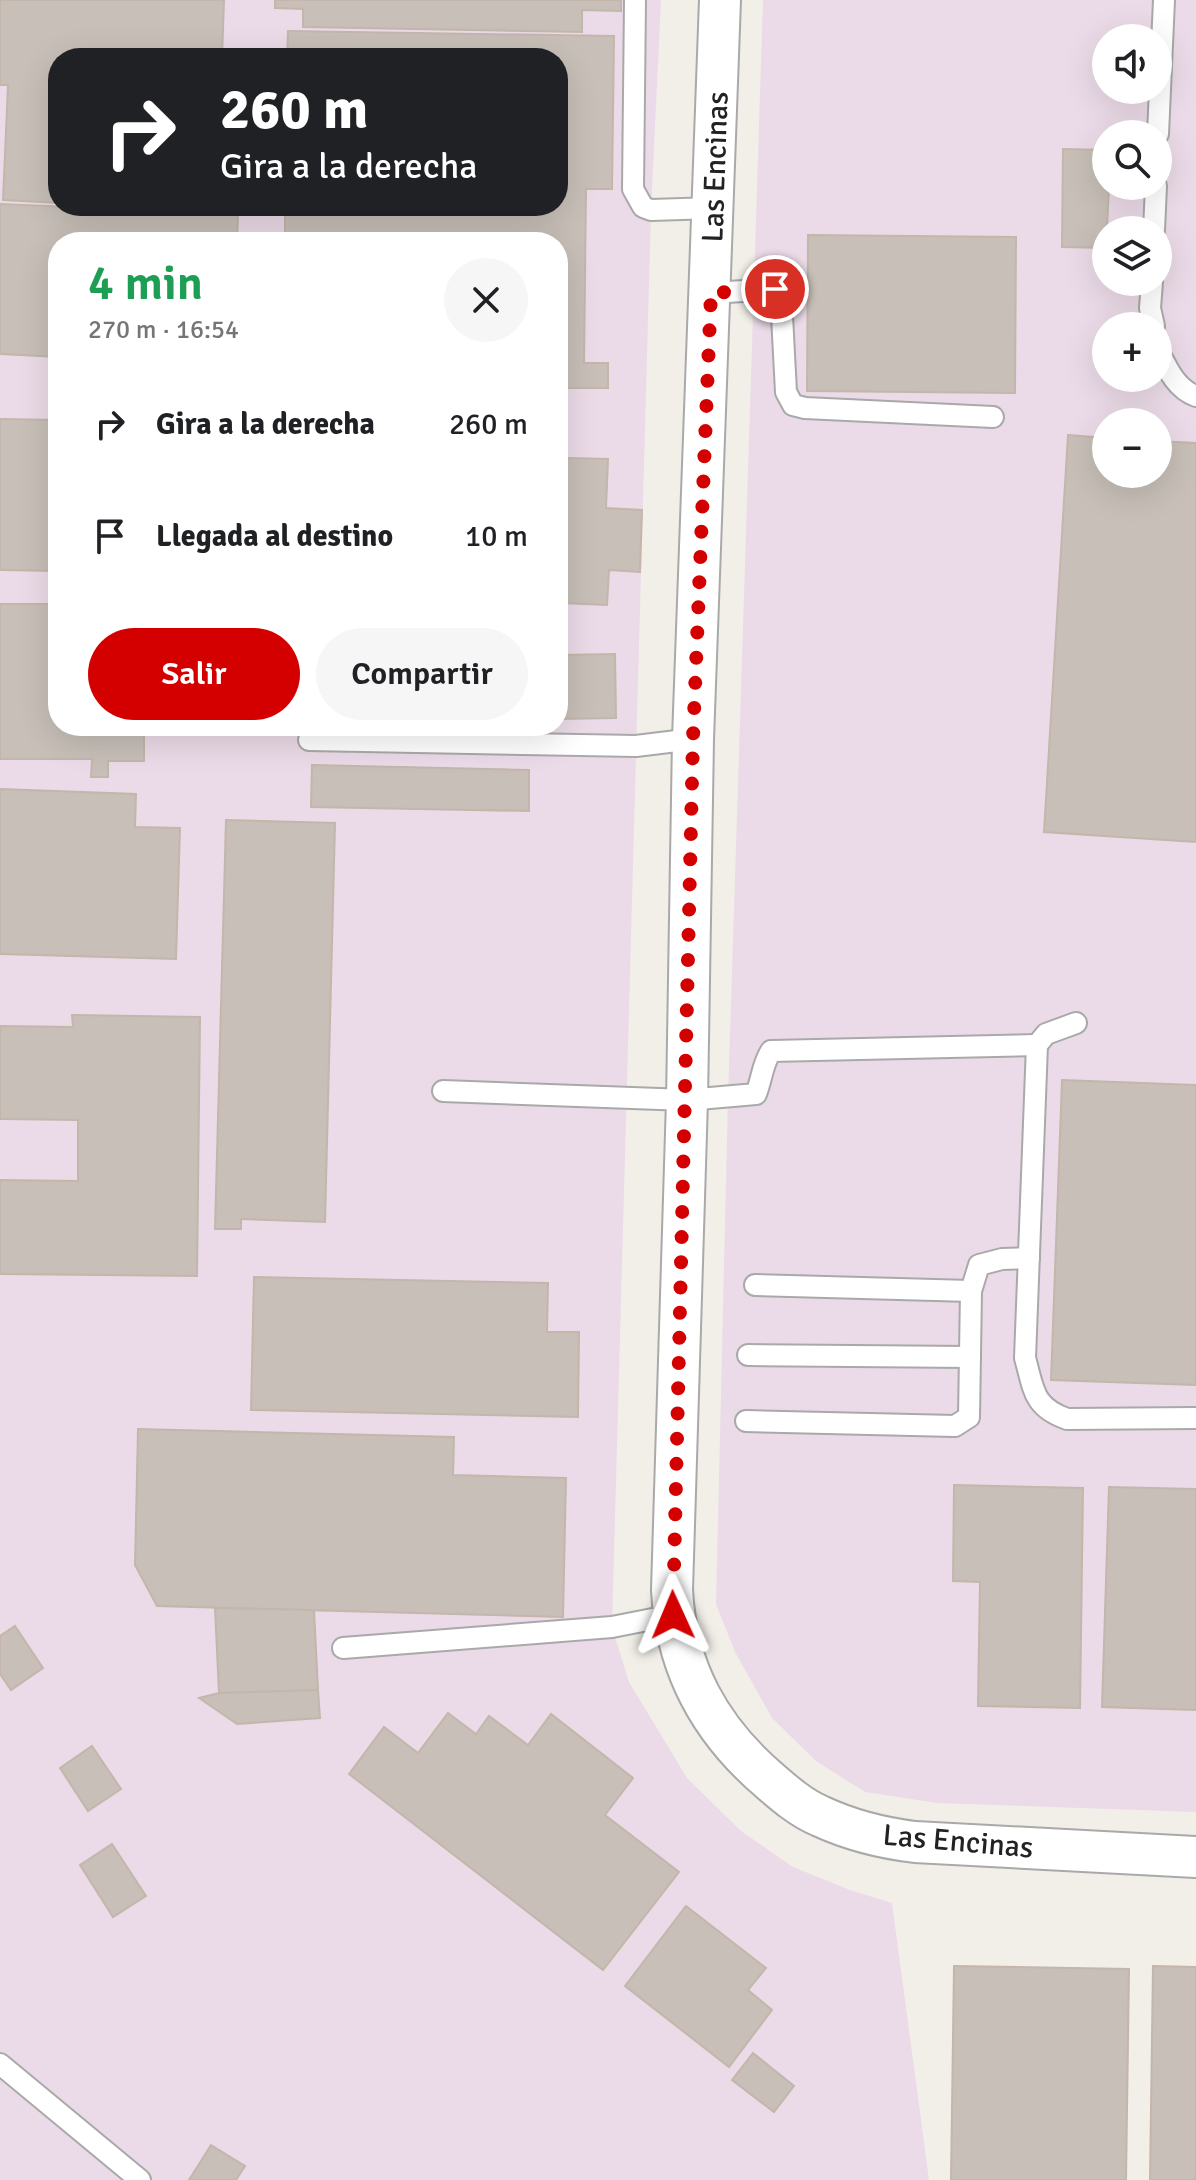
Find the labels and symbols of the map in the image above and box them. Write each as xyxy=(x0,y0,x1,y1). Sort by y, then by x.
street label: Las Encinas xyxy=(694,91,737,243)
pin xyxy=(741,255,809,323)
position arrow xyxy=(631,1573,715,1657)
street label: Las Encinas xyxy=(881,1816,1035,1867)

